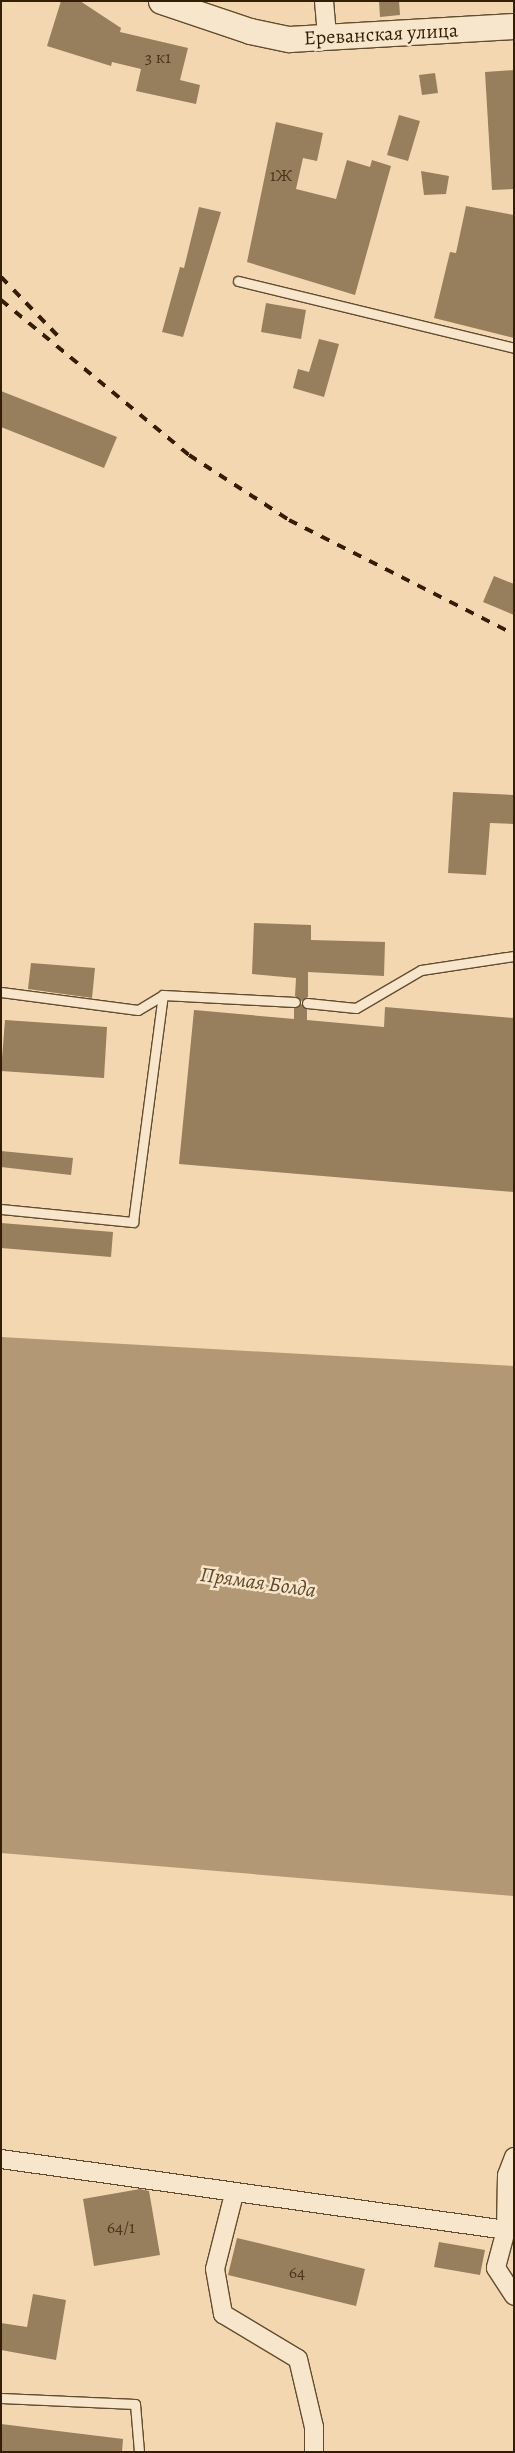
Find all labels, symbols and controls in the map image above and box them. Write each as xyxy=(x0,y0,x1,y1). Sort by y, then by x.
street label: Ереванская улица xyxy=(303,18,459,50)
house number: 3 к1 xyxy=(145,46,171,68)
house number: 1Ж xyxy=(270,164,292,186)
water label: Прямая Болда xyxy=(198,1561,318,1603)
house number: 64/1 xyxy=(107,2216,135,2238)
house number: 64 xyxy=(289,2261,305,2283)

